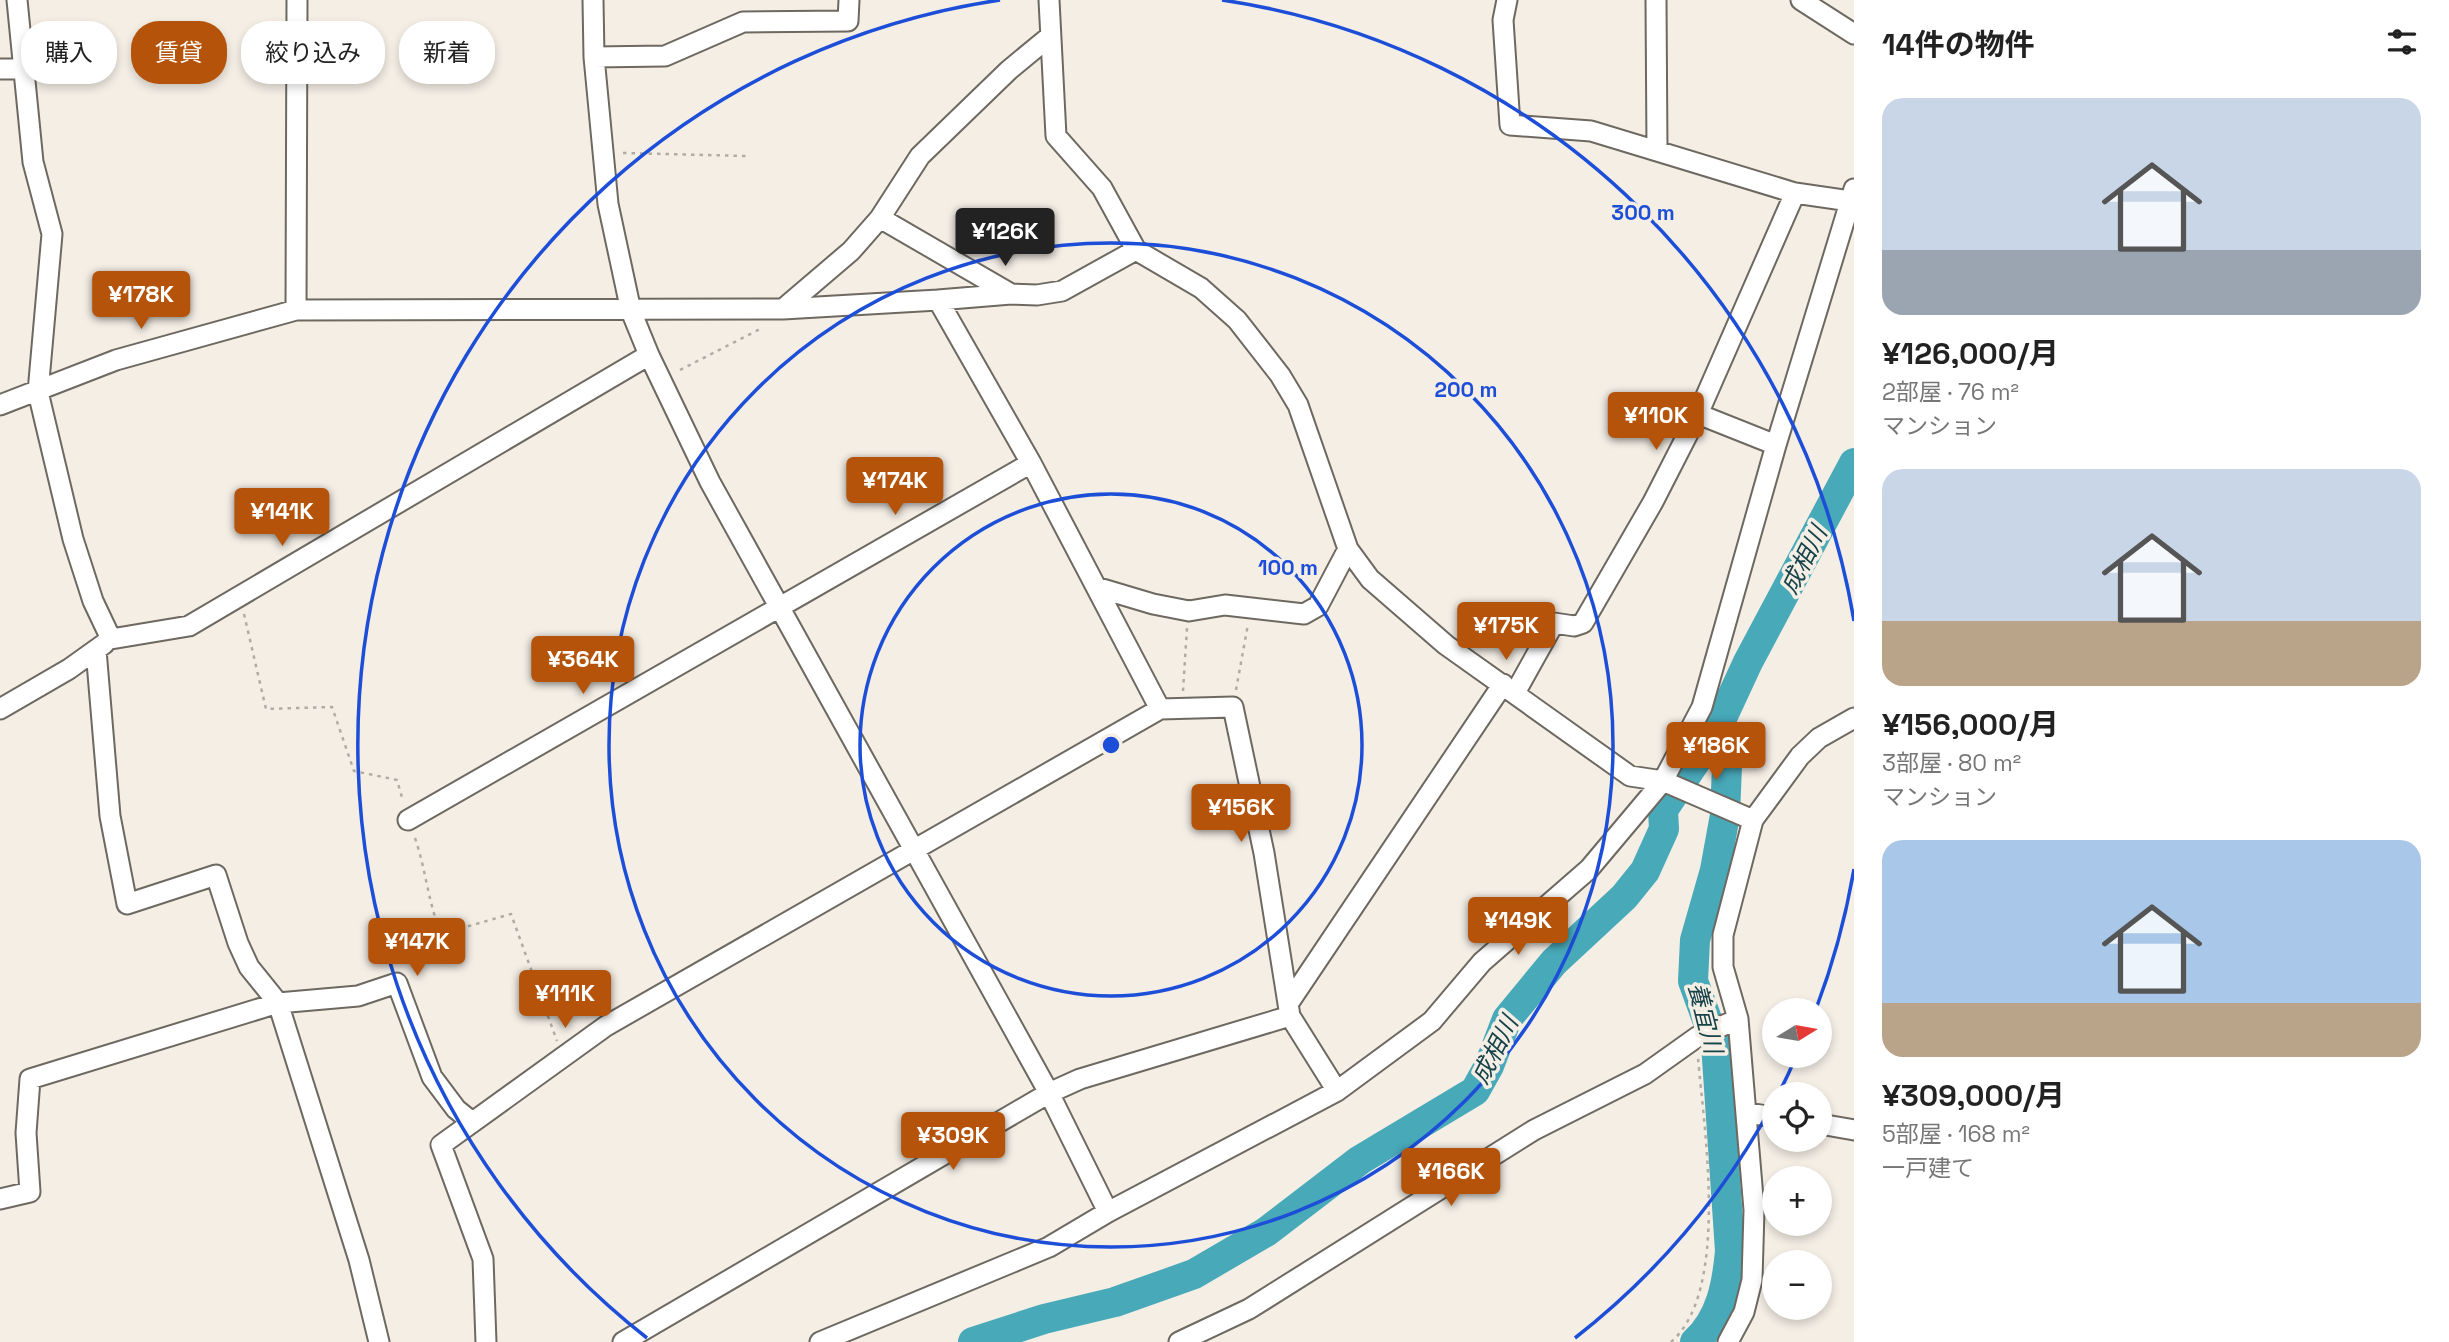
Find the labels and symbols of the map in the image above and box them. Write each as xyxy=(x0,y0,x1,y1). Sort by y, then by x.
text: 300 m xyxy=(1611,199,1675,226)
pin: ¥126K xyxy=(956,208,1054,268)
pin: ¥178K xyxy=(92,272,190,331)
text: 200 m xyxy=(1435,376,1497,403)
pin: ¥110K xyxy=(1607,392,1705,452)
pin: ¥174K xyxy=(846,458,944,517)
pin: ¥141K xyxy=(233,489,331,548)
water label: 成相川 xyxy=(1773,518,1835,599)
text: 100 m xyxy=(1258,554,1318,581)
pin: ¥175K xyxy=(1457,602,1555,662)
pin: ¥364K xyxy=(534,636,632,696)
pin: ¥186K xyxy=(1667,722,1765,782)
centre of rings xyxy=(1099,733,1123,757)
pin: ¥156K xyxy=(1192,784,1290,844)
pin: ¥149K xyxy=(1469,898,1567,957)
pin: ¥147K xyxy=(368,918,466,978)
pin: ¥111K xyxy=(516,970,614,1030)
water label: 養宜川 xyxy=(1682,979,1730,1059)
north arrow xyxy=(1762,998,1832,1068)
water label: 成相川 xyxy=(1464,1008,1526,1089)
pin: ¥309K xyxy=(904,1112,1002,1172)
pin: ¥166K xyxy=(1402,1148,1500,1208)

